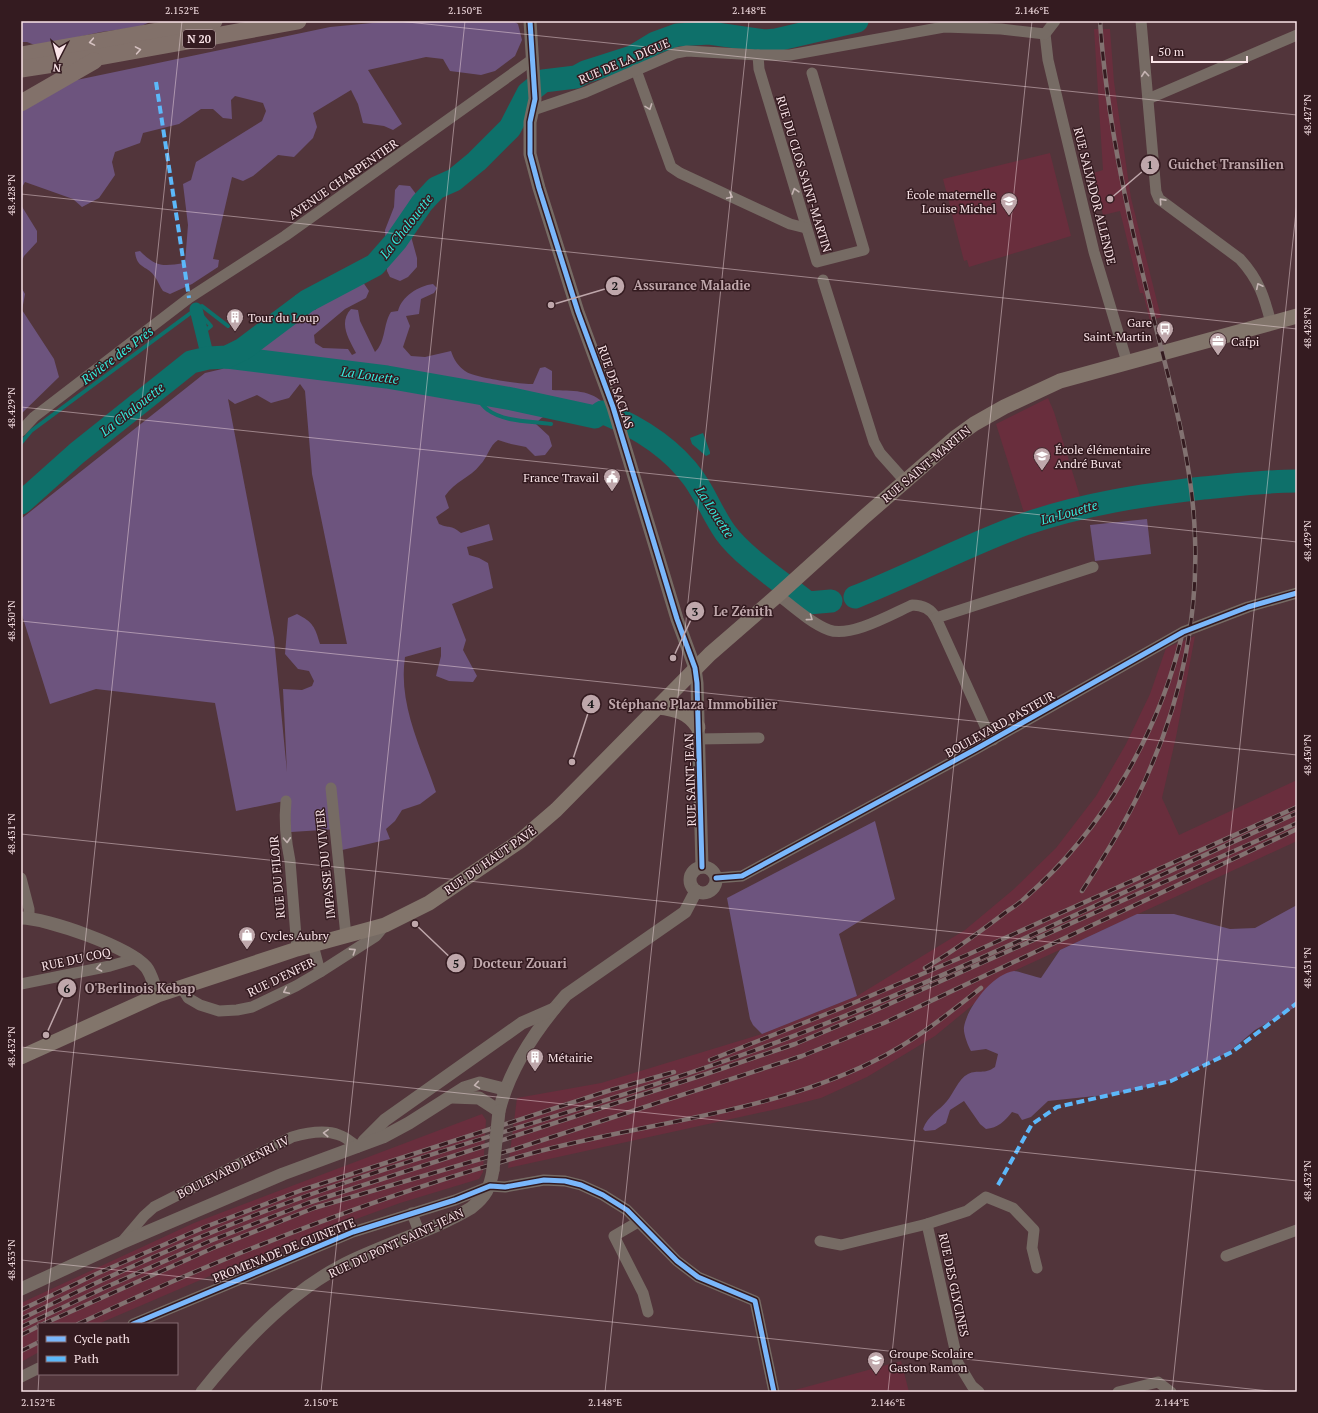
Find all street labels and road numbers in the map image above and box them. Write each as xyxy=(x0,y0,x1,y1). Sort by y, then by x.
road number: N 20 xyxy=(183,30,215,48)
street label: RUE DE LA DIGUE xyxy=(576,35,672,87)
street label: RUE DU CLOS SAINT-MARTIN xyxy=(773,94,835,254)
street label: RUE SALVADOR ALLENDE xyxy=(1071,126,1119,266)
street label: AVENUE CHARPENTIER xyxy=(285,135,401,223)
street label: RUE DE SACLAS xyxy=(595,343,637,431)
street label: RUE SAINT-MARTIN xyxy=(879,422,974,505)
street label: BOULEVARD PASTEUR xyxy=(943,687,1058,760)
street label: RUE SAINT-JEAN xyxy=(681,733,699,827)
street label: IMPASSE DU VIVIER xyxy=(312,808,338,920)
street label: RUE DU HAUT PAVÉ xyxy=(441,823,539,897)
street label: RUE DU FILOIR xyxy=(266,835,288,919)
street label: RUE DU COQ xyxy=(40,944,113,974)
street label: RUE D'ENFER xyxy=(245,954,318,1000)
street label: BOULEVARD HENRI IV xyxy=(174,1132,292,1202)
street label: RUE DU PONT SAINT-JEAN xyxy=(326,1205,466,1281)
street label: PROMENADE DE GUINETTE xyxy=(210,1214,358,1286)
street label: RUE DES GLYCINES xyxy=(936,1232,972,1338)

